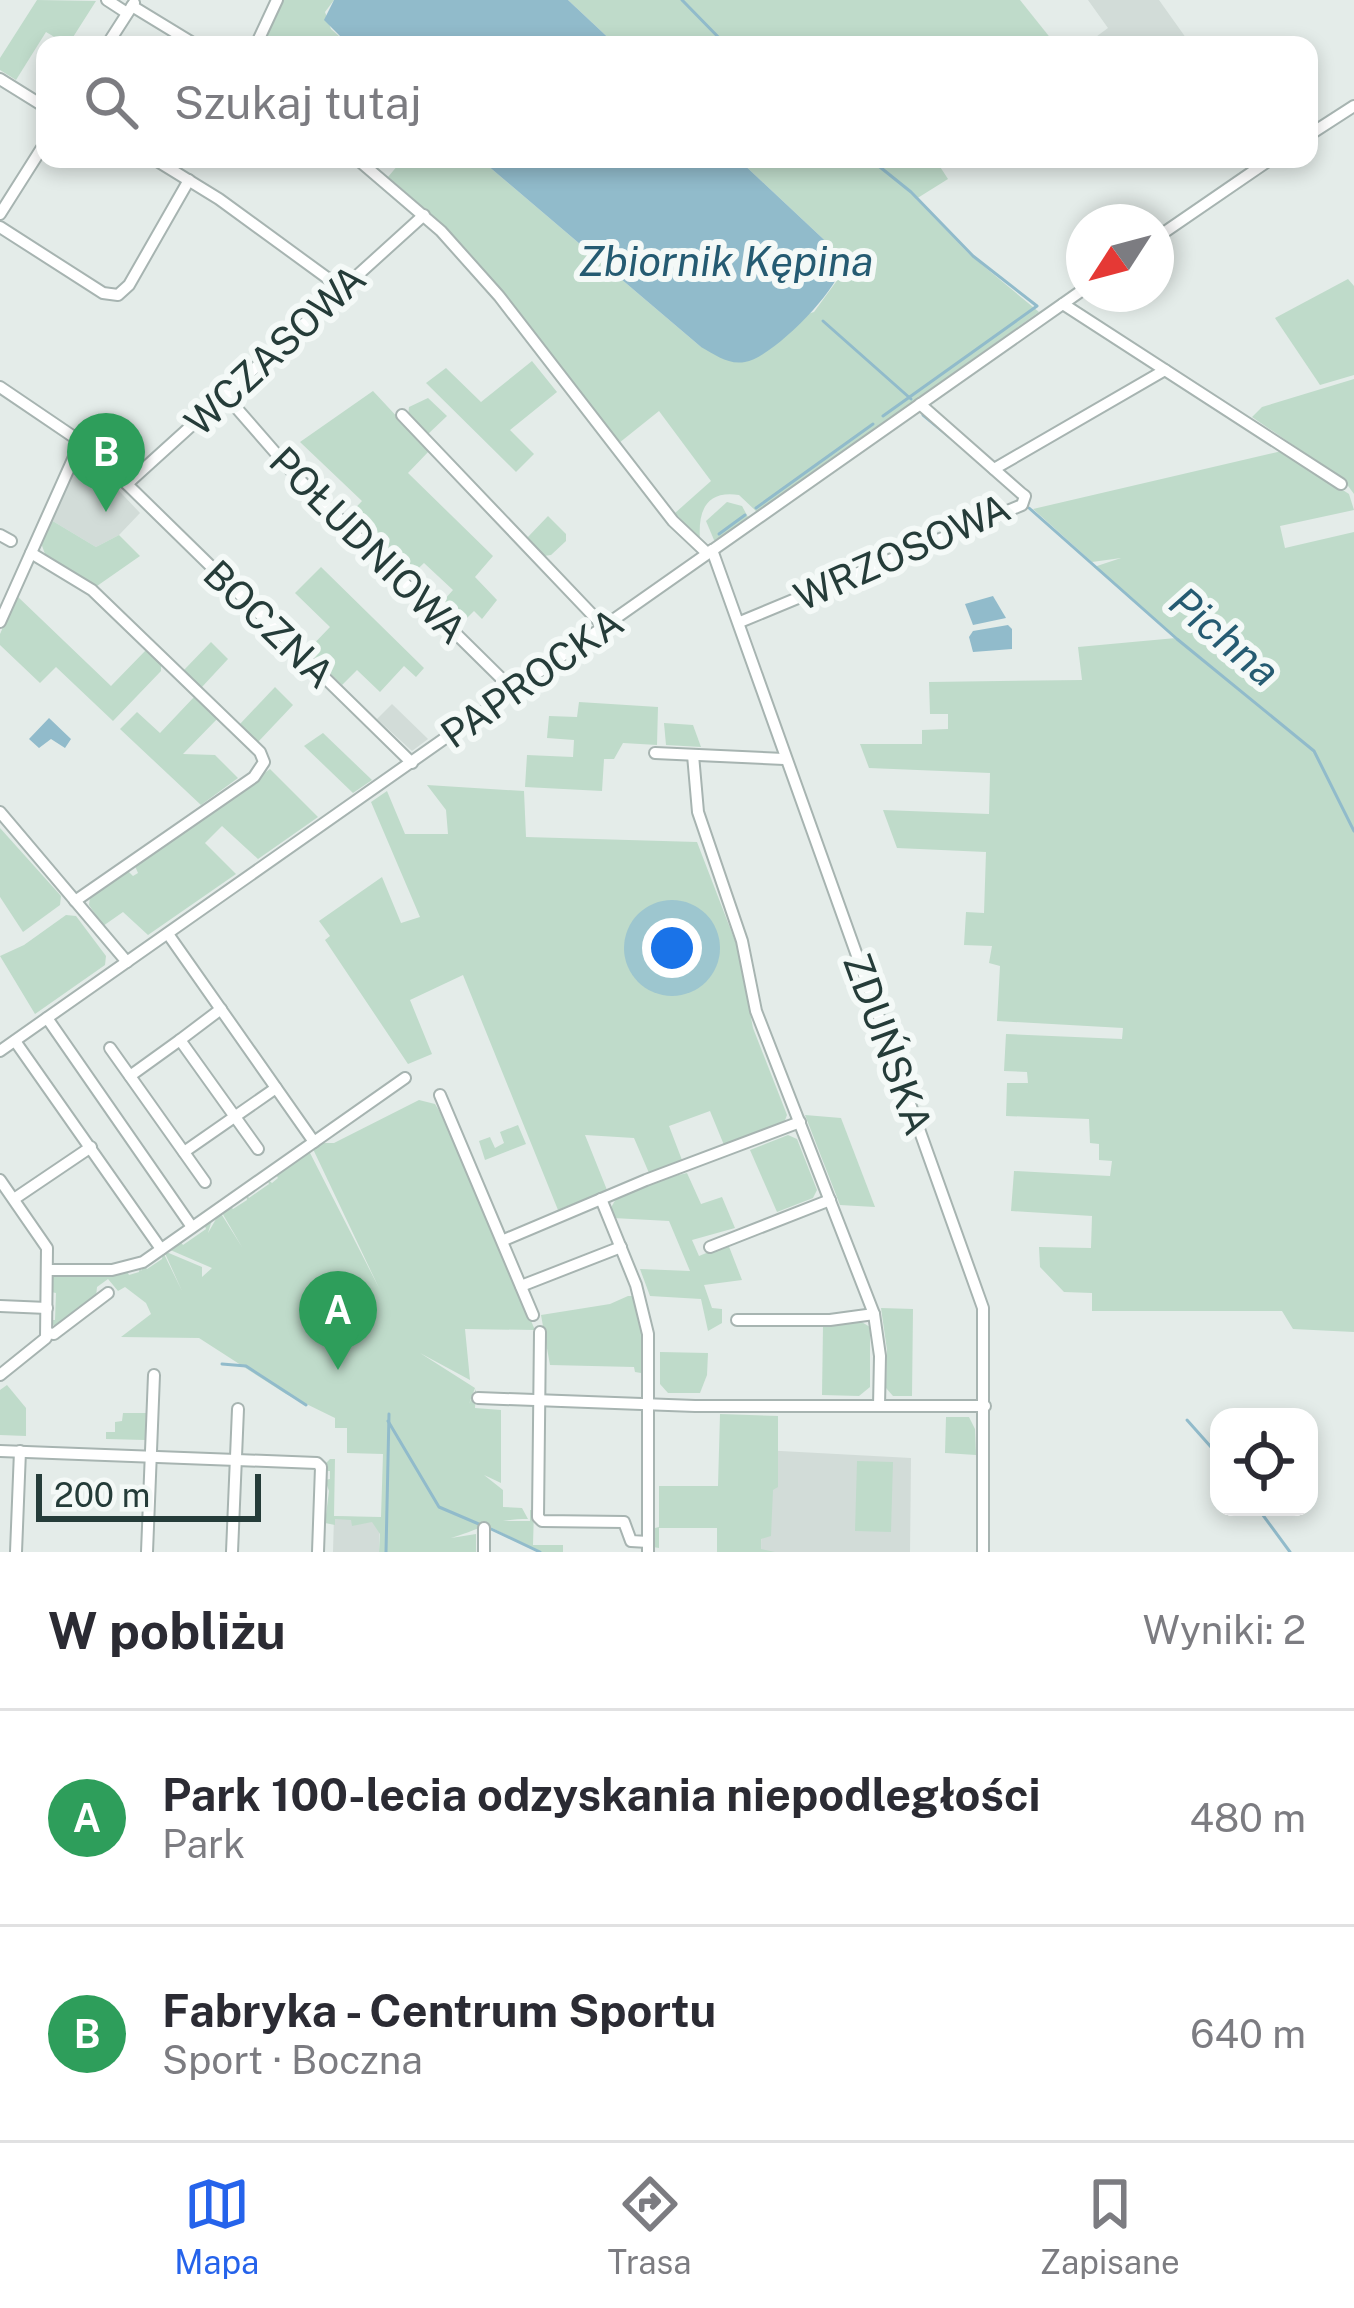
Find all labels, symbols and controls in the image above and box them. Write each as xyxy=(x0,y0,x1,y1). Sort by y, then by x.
search box xyxy=(36,36,1318,168)
icon: search xyxy=(78,69,144,135)
text: Szukaj tutaj xyxy=(174,76,422,129)
north arrow xyxy=(1066,204,1174,312)
water label: Zbiornik Kępina xyxy=(579,236,873,285)
street label: WCZASOWA xyxy=(175,255,375,445)
pin: B xyxy=(67,413,145,512)
street label: POŁUDNIOWA xyxy=(260,437,476,653)
street label: WRZOSOWA xyxy=(787,484,1017,620)
street label: BOCZNA xyxy=(194,551,344,697)
water label: Pichna xyxy=(1161,576,1289,696)
street label: PAPROCKA xyxy=(432,599,632,757)
your location xyxy=(642,918,702,978)
street label: ZDUŃSKA xyxy=(834,947,942,1141)
pin: A xyxy=(299,1271,377,1370)
map controls xyxy=(1210,1408,1318,1516)
button: locate xyxy=(1210,1408,1318,1516)
scale bar xyxy=(36,1468,261,1521)
text: 200 m xyxy=(54,1476,150,1514)
text: W pobliżu xyxy=(48,1601,286,1660)
text: Wyniki: 2 xyxy=(1143,1607,1306,1653)
text: Park 100-lecia odzyskania niepodległości xyxy=(162,1768,1040,1821)
text: A xyxy=(73,1795,101,1841)
text: 480 m xyxy=(1189,1795,1306,1841)
text: Park xyxy=(162,1821,245,1867)
text: Fabryka - Centrum Sportu xyxy=(162,1984,716,2037)
text: B xyxy=(74,2011,100,2057)
text: 640 m xyxy=(1190,2011,1306,2057)
text: Sport · Boczna xyxy=(162,2037,423,2083)
tab: Mapa xyxy=(174,2171,259,2281)
tab: Trasa xyxy=(608,2171,691,2281)
tab: Zapisane xyxy=(1040,2171,1180,2281)

